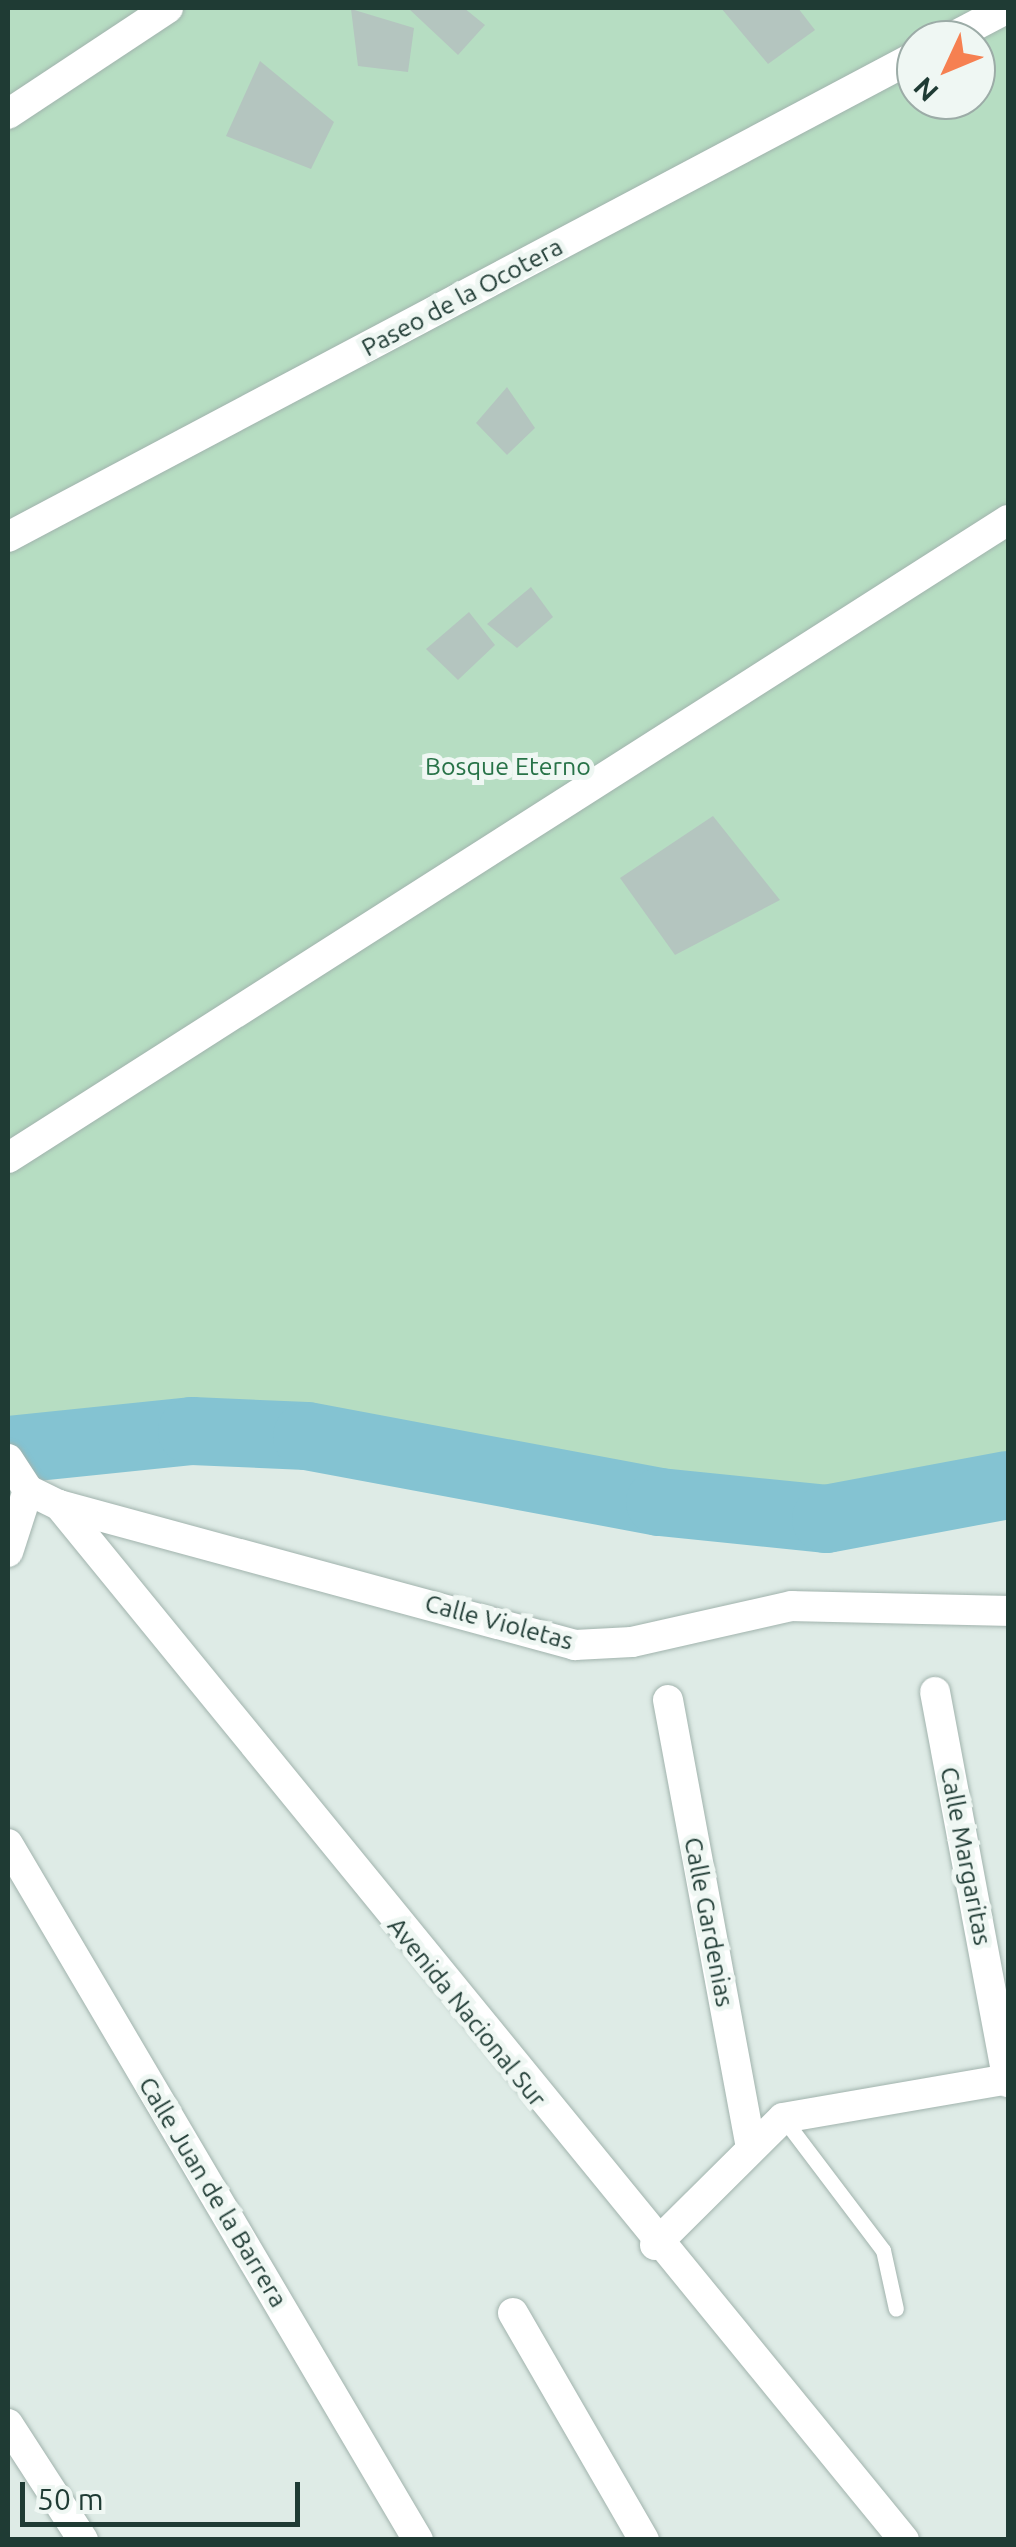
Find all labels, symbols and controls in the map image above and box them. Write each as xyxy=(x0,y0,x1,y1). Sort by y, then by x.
north arrow xyxy=(896,20,996,120)
text: N xyxy=(907,72,944,108)
street label: Paseo de la Ocotera xyxy=(356,231,568,363)
park label: Bosque Eterno xyxy=(425,751,591,781)
street label: Calle Violetas xyxy=(422,1588,576,1656)
street label: Calle Margaritas xyxy=(934,1764,998,1948)
street label: Calle Gardenias xyxy=(678,1835,740,2009)
street label: Avenida Nacional Sur xyxy=(381,1911,553,2113)
street label: Calle Juan de la Barrera xyxy=(132,2071,294,2313)
scale bar xyxy=(25,2462,305,2524)
text: 50 m xyxy=(37,2482,104,2516)

